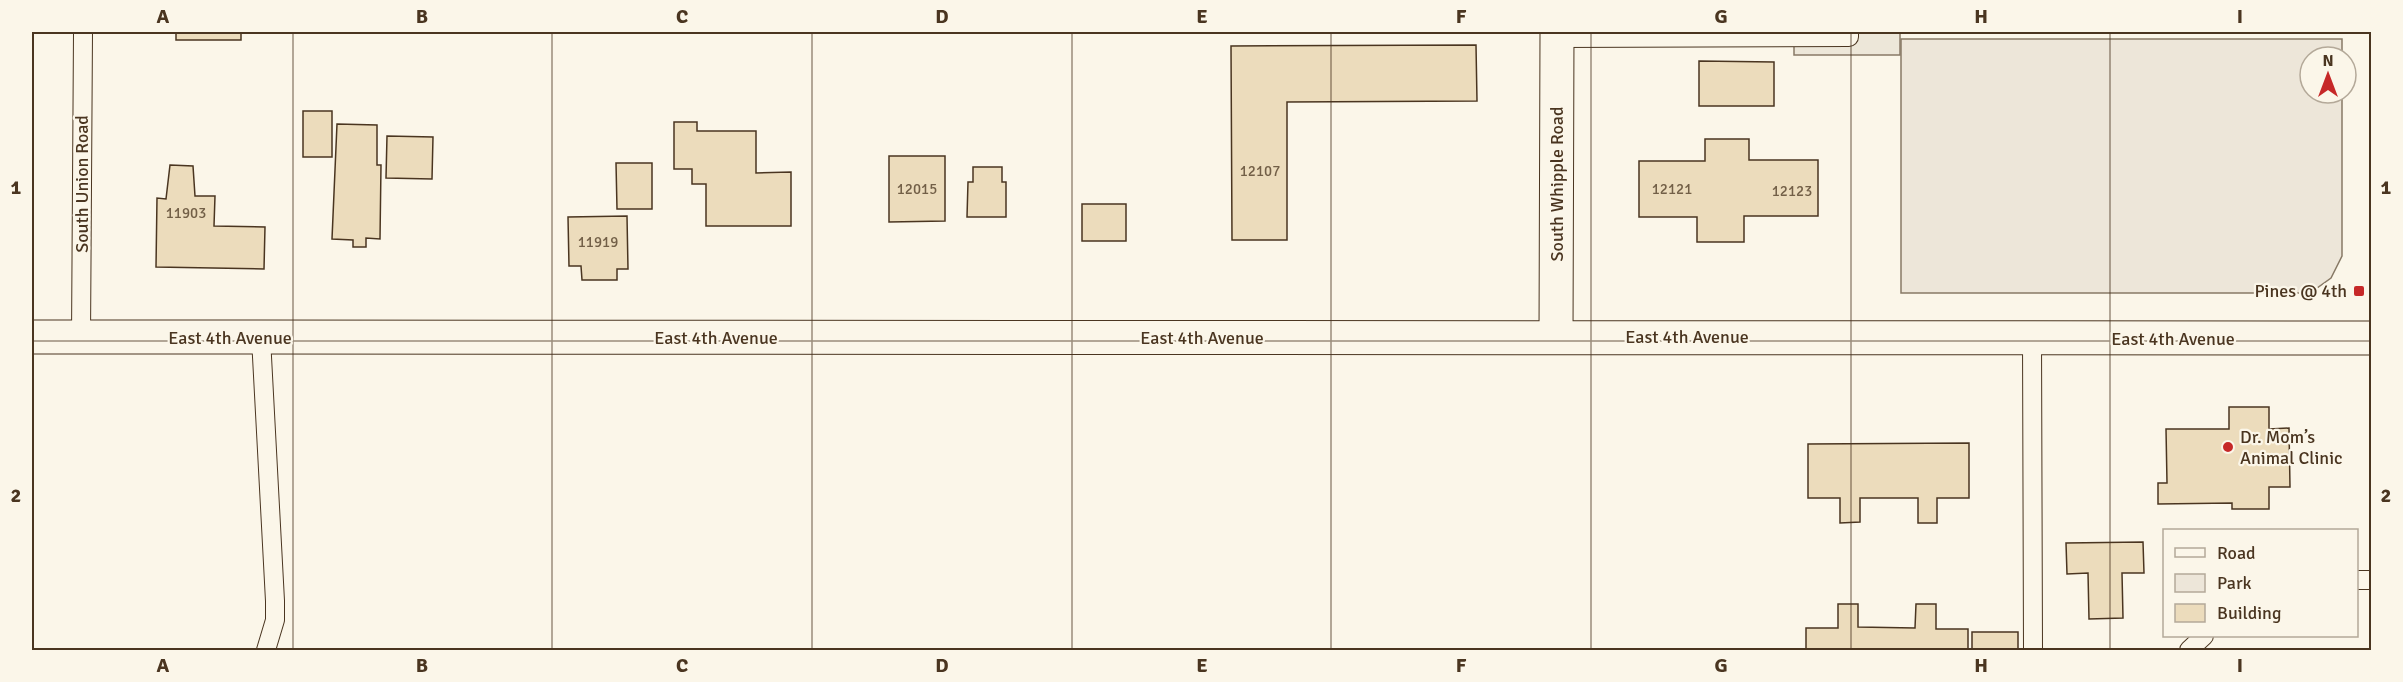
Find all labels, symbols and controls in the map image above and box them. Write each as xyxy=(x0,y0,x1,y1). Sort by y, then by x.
text: A xyxy=(157,4,170,29)
text: B xyxy=(416,4,428,29)
text: C xyxy=(676,4,688,29)
text: D xyxy=(935,4,949,29)
text: E xyxy=(1196,4,1208,29)
text: F xyxy=(1456,4,1467,29)
text: G xyxy=(1714,4,1728,29)
text: H xyxy=(1974,4,1988,29)
text: I xyxy=(2237,4,2243,29)
north arrow xyxy=(2298,45,2358,105)
text: N xyxy=(2322,51,2334,71)
street label: South Whipple Road xyxy=(1546,107,1568,261)
street label: South Union Road xyxy=(71,115,93,253)
house number: 12107 xyxy=(1240,162,1280,180)
text: 1 xyxy=(11,175,22,200)
text: 1 xyxy=(2381,175,2392,200)
house number: 12015 xyxy=(897,180,937,198)
house number: 12121 xyxy=(1652,180,1692,198)
house number: 12123 xyxy=(1772,182,1812,200)
house number: 11903 xyxy=(166,204,206,222)
house number: 11919 xyxy=(578,233,618,251)
place label: Pines @ 4th xyxy=(2254,280,2347,302)
marker: Pines @ 4th xyxy=(2352,284,2366,298)
street label: East 4th Avenue xyxy=(1625,326,1749,348)
street label: East 4th Avenue xyxy=(168,327,292,349)
street label: East 4th Avenue xyxy=(654,327,778,349)
street label: East 4th Avenue xyxy=(1140,327,1264,349)
street label: East 4th Avenue xyxy=(2111,328,2235,350)
place label: Dr. Mom’s Animal Clinic xyxy=(2240,426,2343,469)
marker: Dr. Mom’s Animal Clinic xyxy=(2221,440,2235,454)
text: 2 xyxy=(11,483,21,508)
text: 2 xyxy=(2381,483,2391,508)
legend xyxy=(2163,529,2358,637)
text: Road xyxy=(2217,542,2256,564)
text: Park xyxy=(2217,572,2252,594)
text: Building xyxy=(2217,602,2281,624)
text: A xyxy=(157,653,170,678)
text: B xyxy=(416,653,428,678)
text: C xyxy=(676,653,688,678)
text: D xyxy=(935,653,949,678)
text: E xyxy=(1196,653,1208,678)
text: F xyxy=(1456,653,1467,678)
text: G xyxy=(1714,653,1728,678)
text: H xyxy=(1974,653,1988,678)
text: I xyxy=(2237,653,2243,678)

